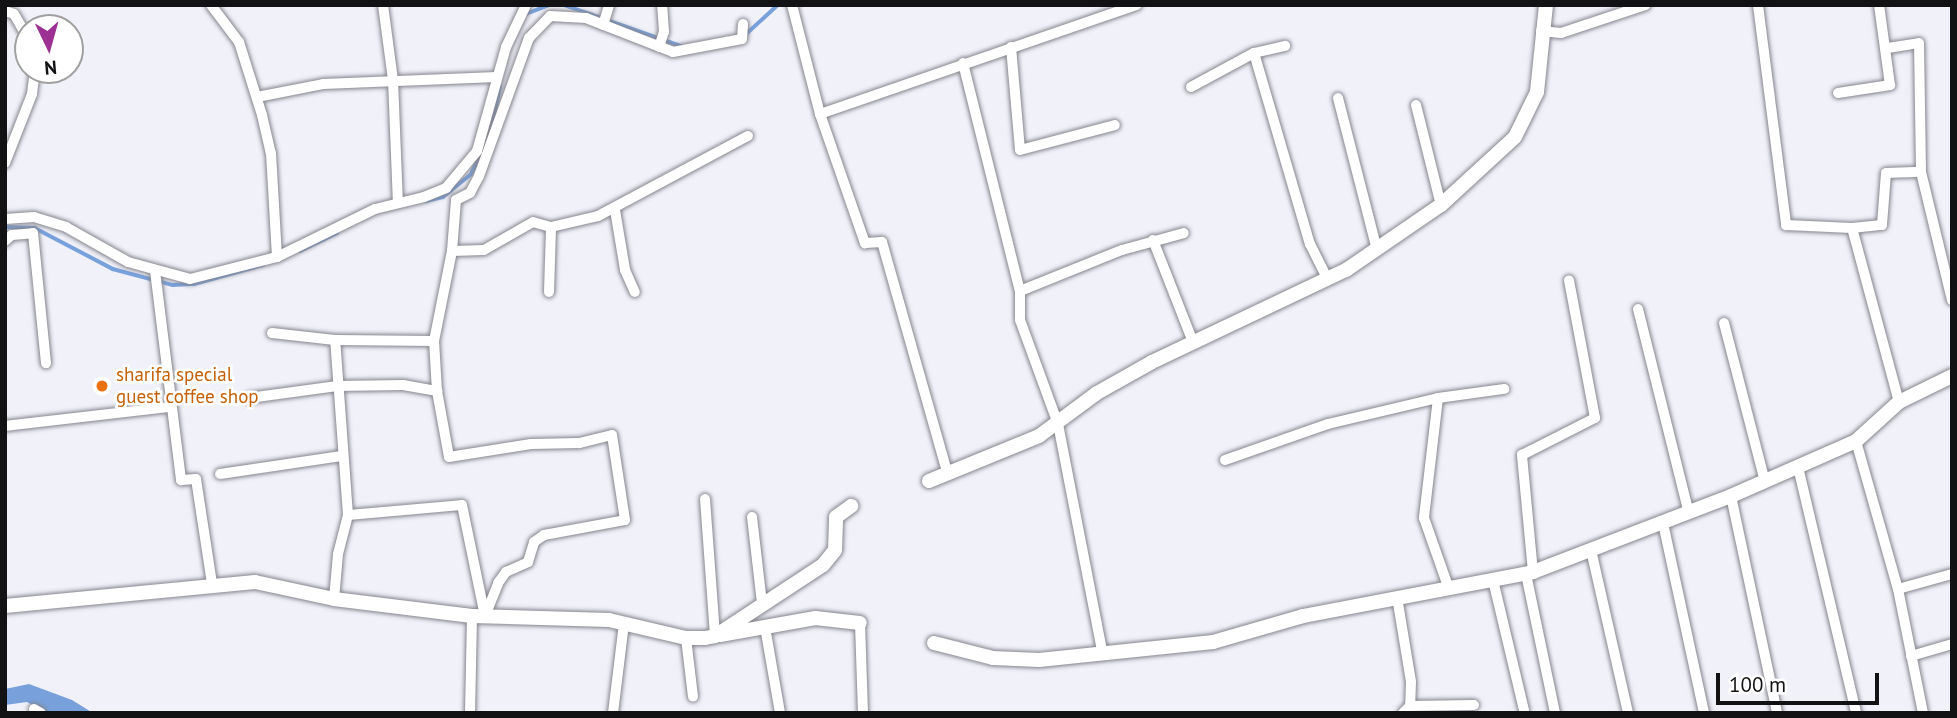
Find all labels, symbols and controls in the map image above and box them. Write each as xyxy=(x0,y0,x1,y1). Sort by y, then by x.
north arrow xyxy=(14,14,84,84)
text: N xyxy=(43,55,58,80)
place label: sharifa special guest coffee shop xyxy=(116,364,259,408)
marker: sharifa special guest coffee shop xyxy=(94,378,110,394)
scale bar xyxy=(1719,658,1882,702)
text: 100 m xyxy=(1729,671,1786,698)

